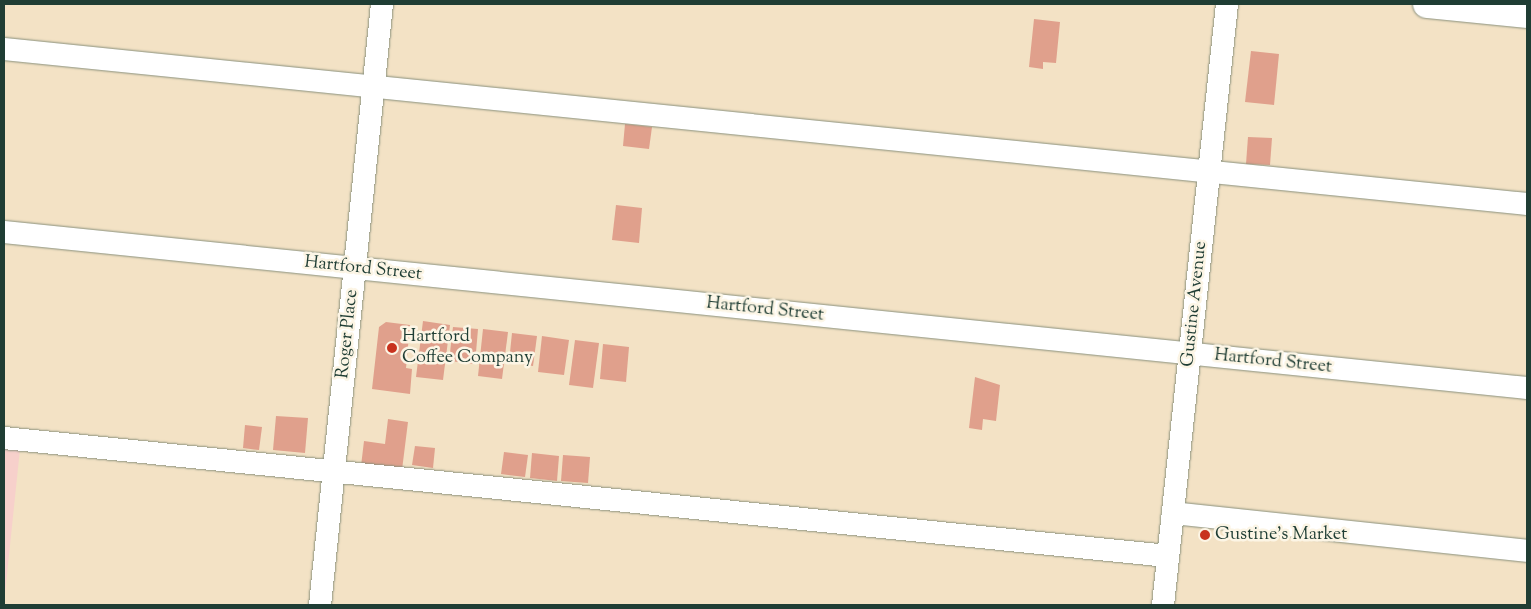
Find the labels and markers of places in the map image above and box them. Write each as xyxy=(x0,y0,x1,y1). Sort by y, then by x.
place label: Hartford Coffee Company xyxy=(402,327,533,369)
marker: Hartford Coffee Company xyxy=(386,342,398,354)
place label: Gustine's Market xyxy=(1215,524,1347,546)
marker: Gustine's Market xyxy=(1199,529,1211,541)

